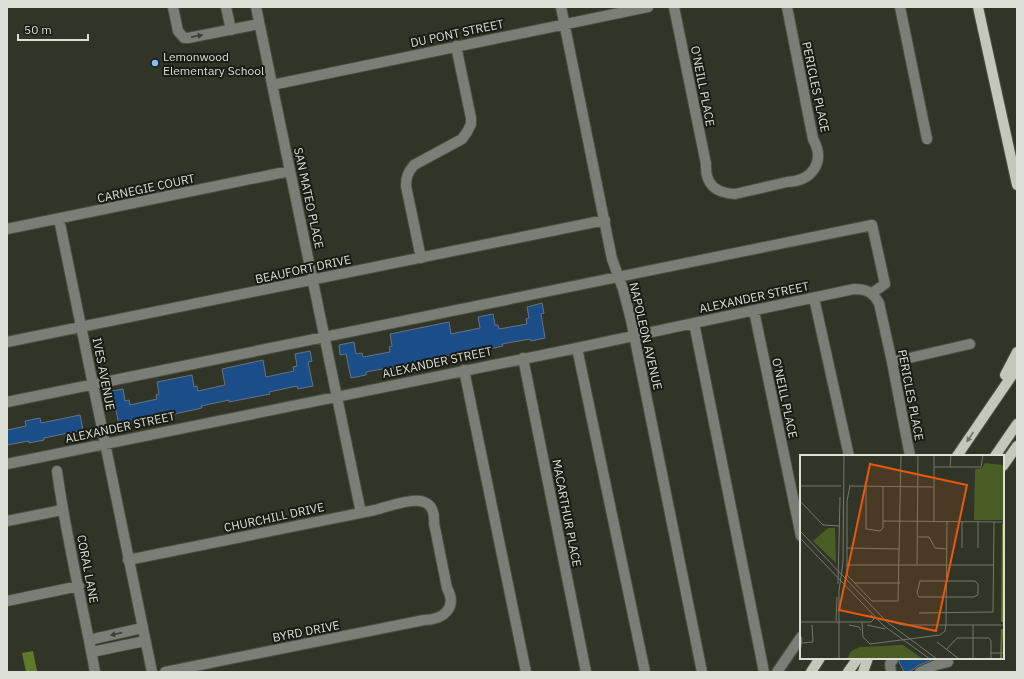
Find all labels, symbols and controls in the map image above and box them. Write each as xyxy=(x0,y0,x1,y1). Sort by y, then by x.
scale bar xyxy=(18,16,88,42)
street label: DU PONT STREET xyxy=(409,16,505,50)
text: 50 m xyxy=(24,22,52,37)
one-way arrow xyxy=(191,33,203,39)
street label: PERICLES PLACE xyxy=(799,40,833,134)
street label: O'NEILL PLACE xyxy=(688,44,718,128)
place label: Lemonwood Elementary School xyxy=(163,49,264,78)
marker: Lemonwood Elementary School xyxy=(150,58,160,68)
street label: SAN MATEO PLACE xyxy=(291,146,327,250)
street label: CARNEGIE COURT xyxy=(96,170,196,206)
street label: BEAUFORT DRIVE xyxy=(254,252,352,286)
street label: ALEXANDER STREET xyxy=(698,278,810,316)
street label: NAPOLEON AVENUE xyxy=(626,281,666,391)
street label: IVES AVENUE xyxy=(90,336,118,412)
street label: ALEXANDER STREET xyxy=(381,343,493,381)
street label: PERICLES PLACE xyxy=(895,348,927,442)
street label: O'NEILL PLACE xyxy=(769,356,801,440)
street label: ALEXANDER STREET xyxy=(64,408,176,446)
one-way arrow xyxy=(966,432,974,442)
inset map xyxy=(800,455,1004,659)
street label: MACARTHUR PLACE xyxy=(549,458,585,568)
street label: CHURCHILL DRIVE xyxy=(223,499,325,535)
street label: CORAL LANE xyxy=(74,533,102,605)
street label: BYRD DRIVE xyxy=(271,617,341,645)
one-way arrow xyxy=(109,632,122,638)

